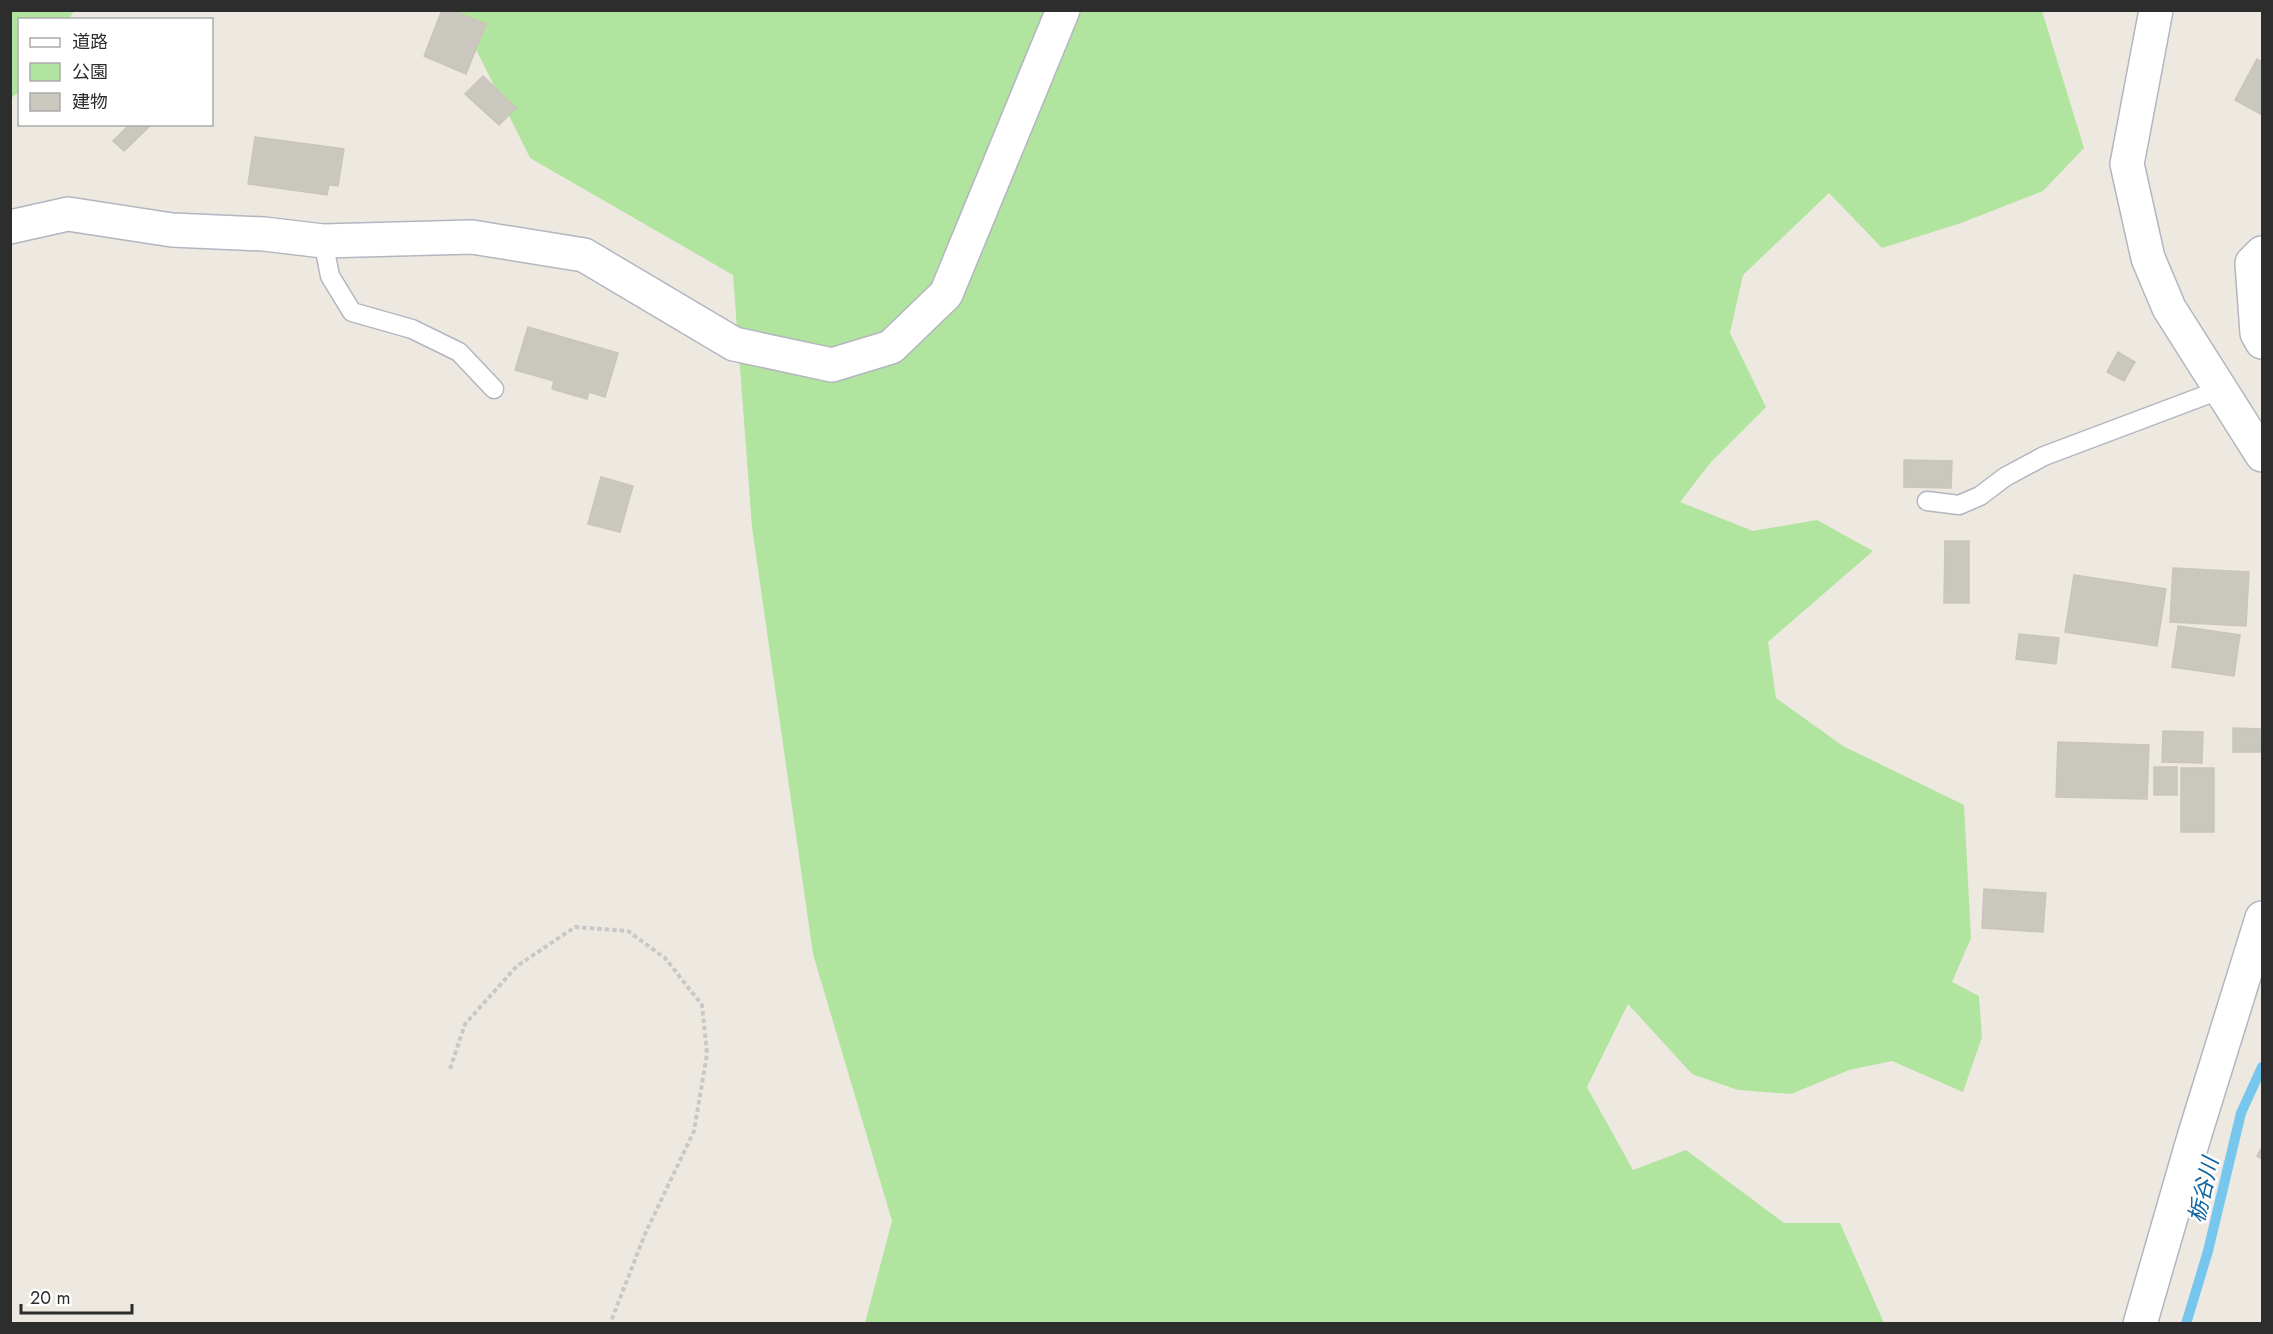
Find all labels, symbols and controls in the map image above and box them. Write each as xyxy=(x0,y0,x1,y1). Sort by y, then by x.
legend xyxy=(18,18,213,126)
text: 道路 xyxy=(72,29,108,55)
text: 公園 xyxy=(72,59,108,85)
text: 建物 xyxy=(72,89,108,115)
water label: 栃谷川 xyxy=(2180,1152,2226,1226)
scale bar xyxy=(21,1277,132,1315)
text: 20 m xyxy=(30,1285,70,1311)

